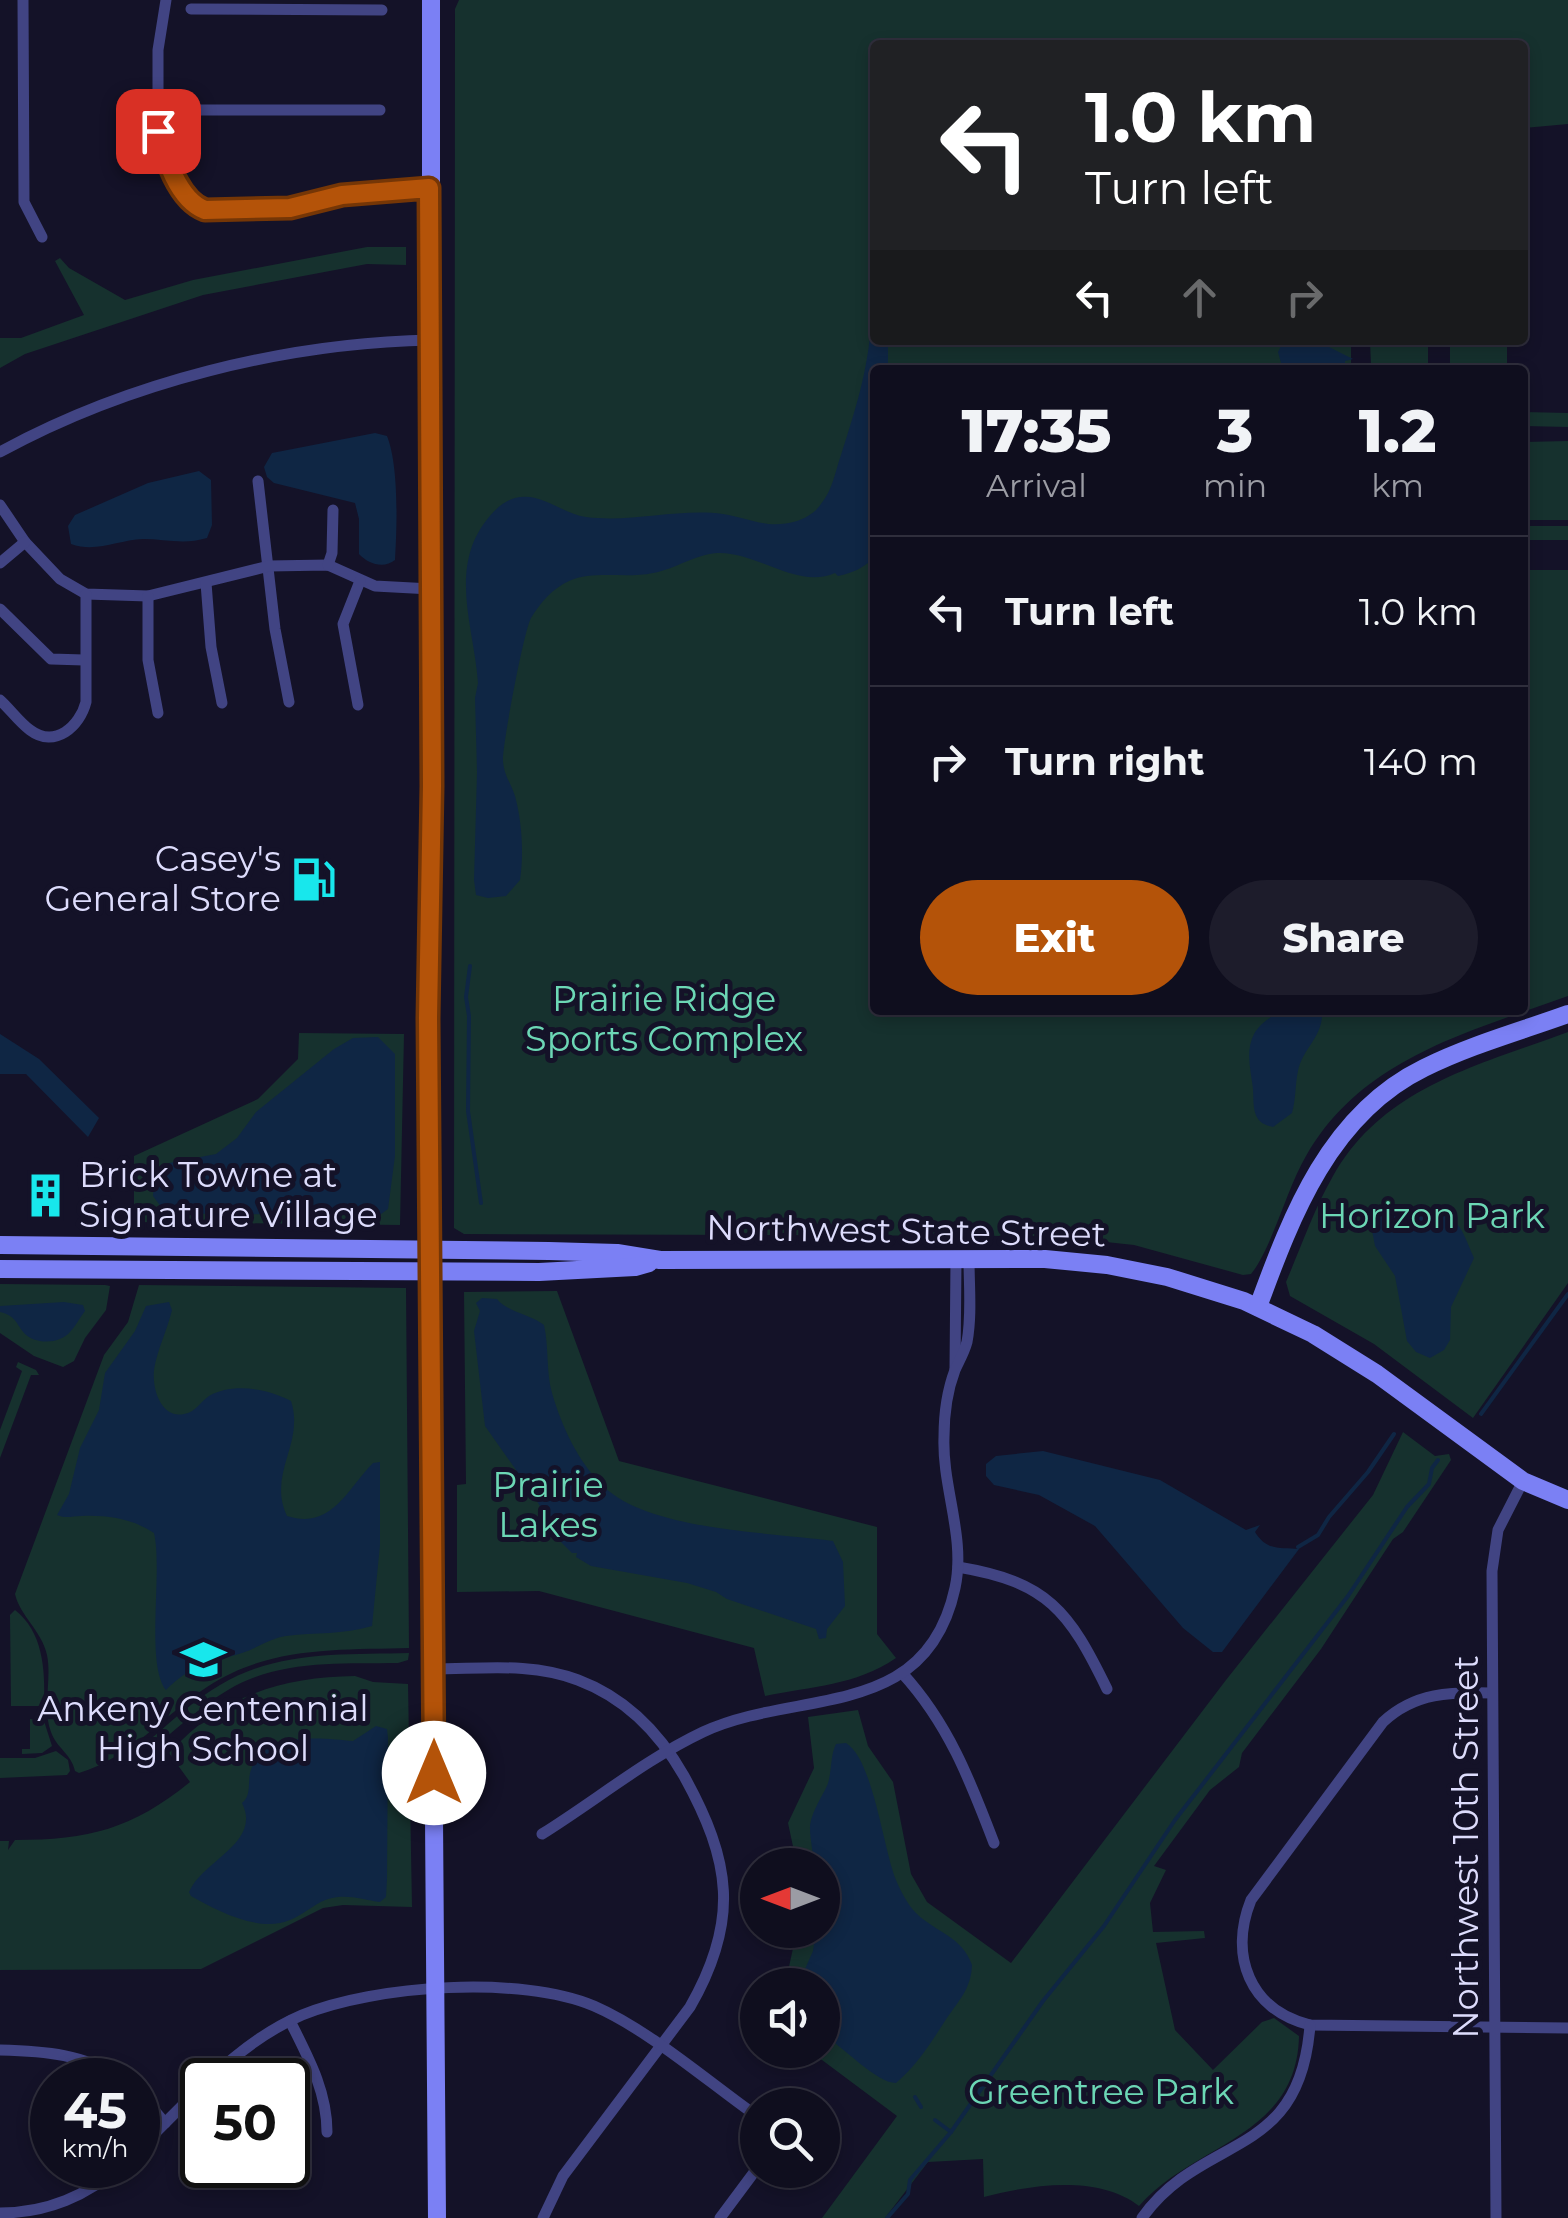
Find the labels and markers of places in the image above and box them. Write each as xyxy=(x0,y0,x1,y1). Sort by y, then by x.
pin xyxy=(116,89,201,174)
place label: Casey's General Store xyxy=(44,837,281,920)
fuel station icon: Casey's General Store xyxy=(290,855,338,903)
place label: Brick Towne at Signature Village xyxy=(79,1153,378,1236)
building icon: Brick Towne at Signature Village xyxy=(22,1171,70,1219)
school or university icon: Ankeny Centennial High School xyxy=(179,1635,227,1683)
place label: Ankeny Centennial High School xyxy=(37,1687,369,1770)

